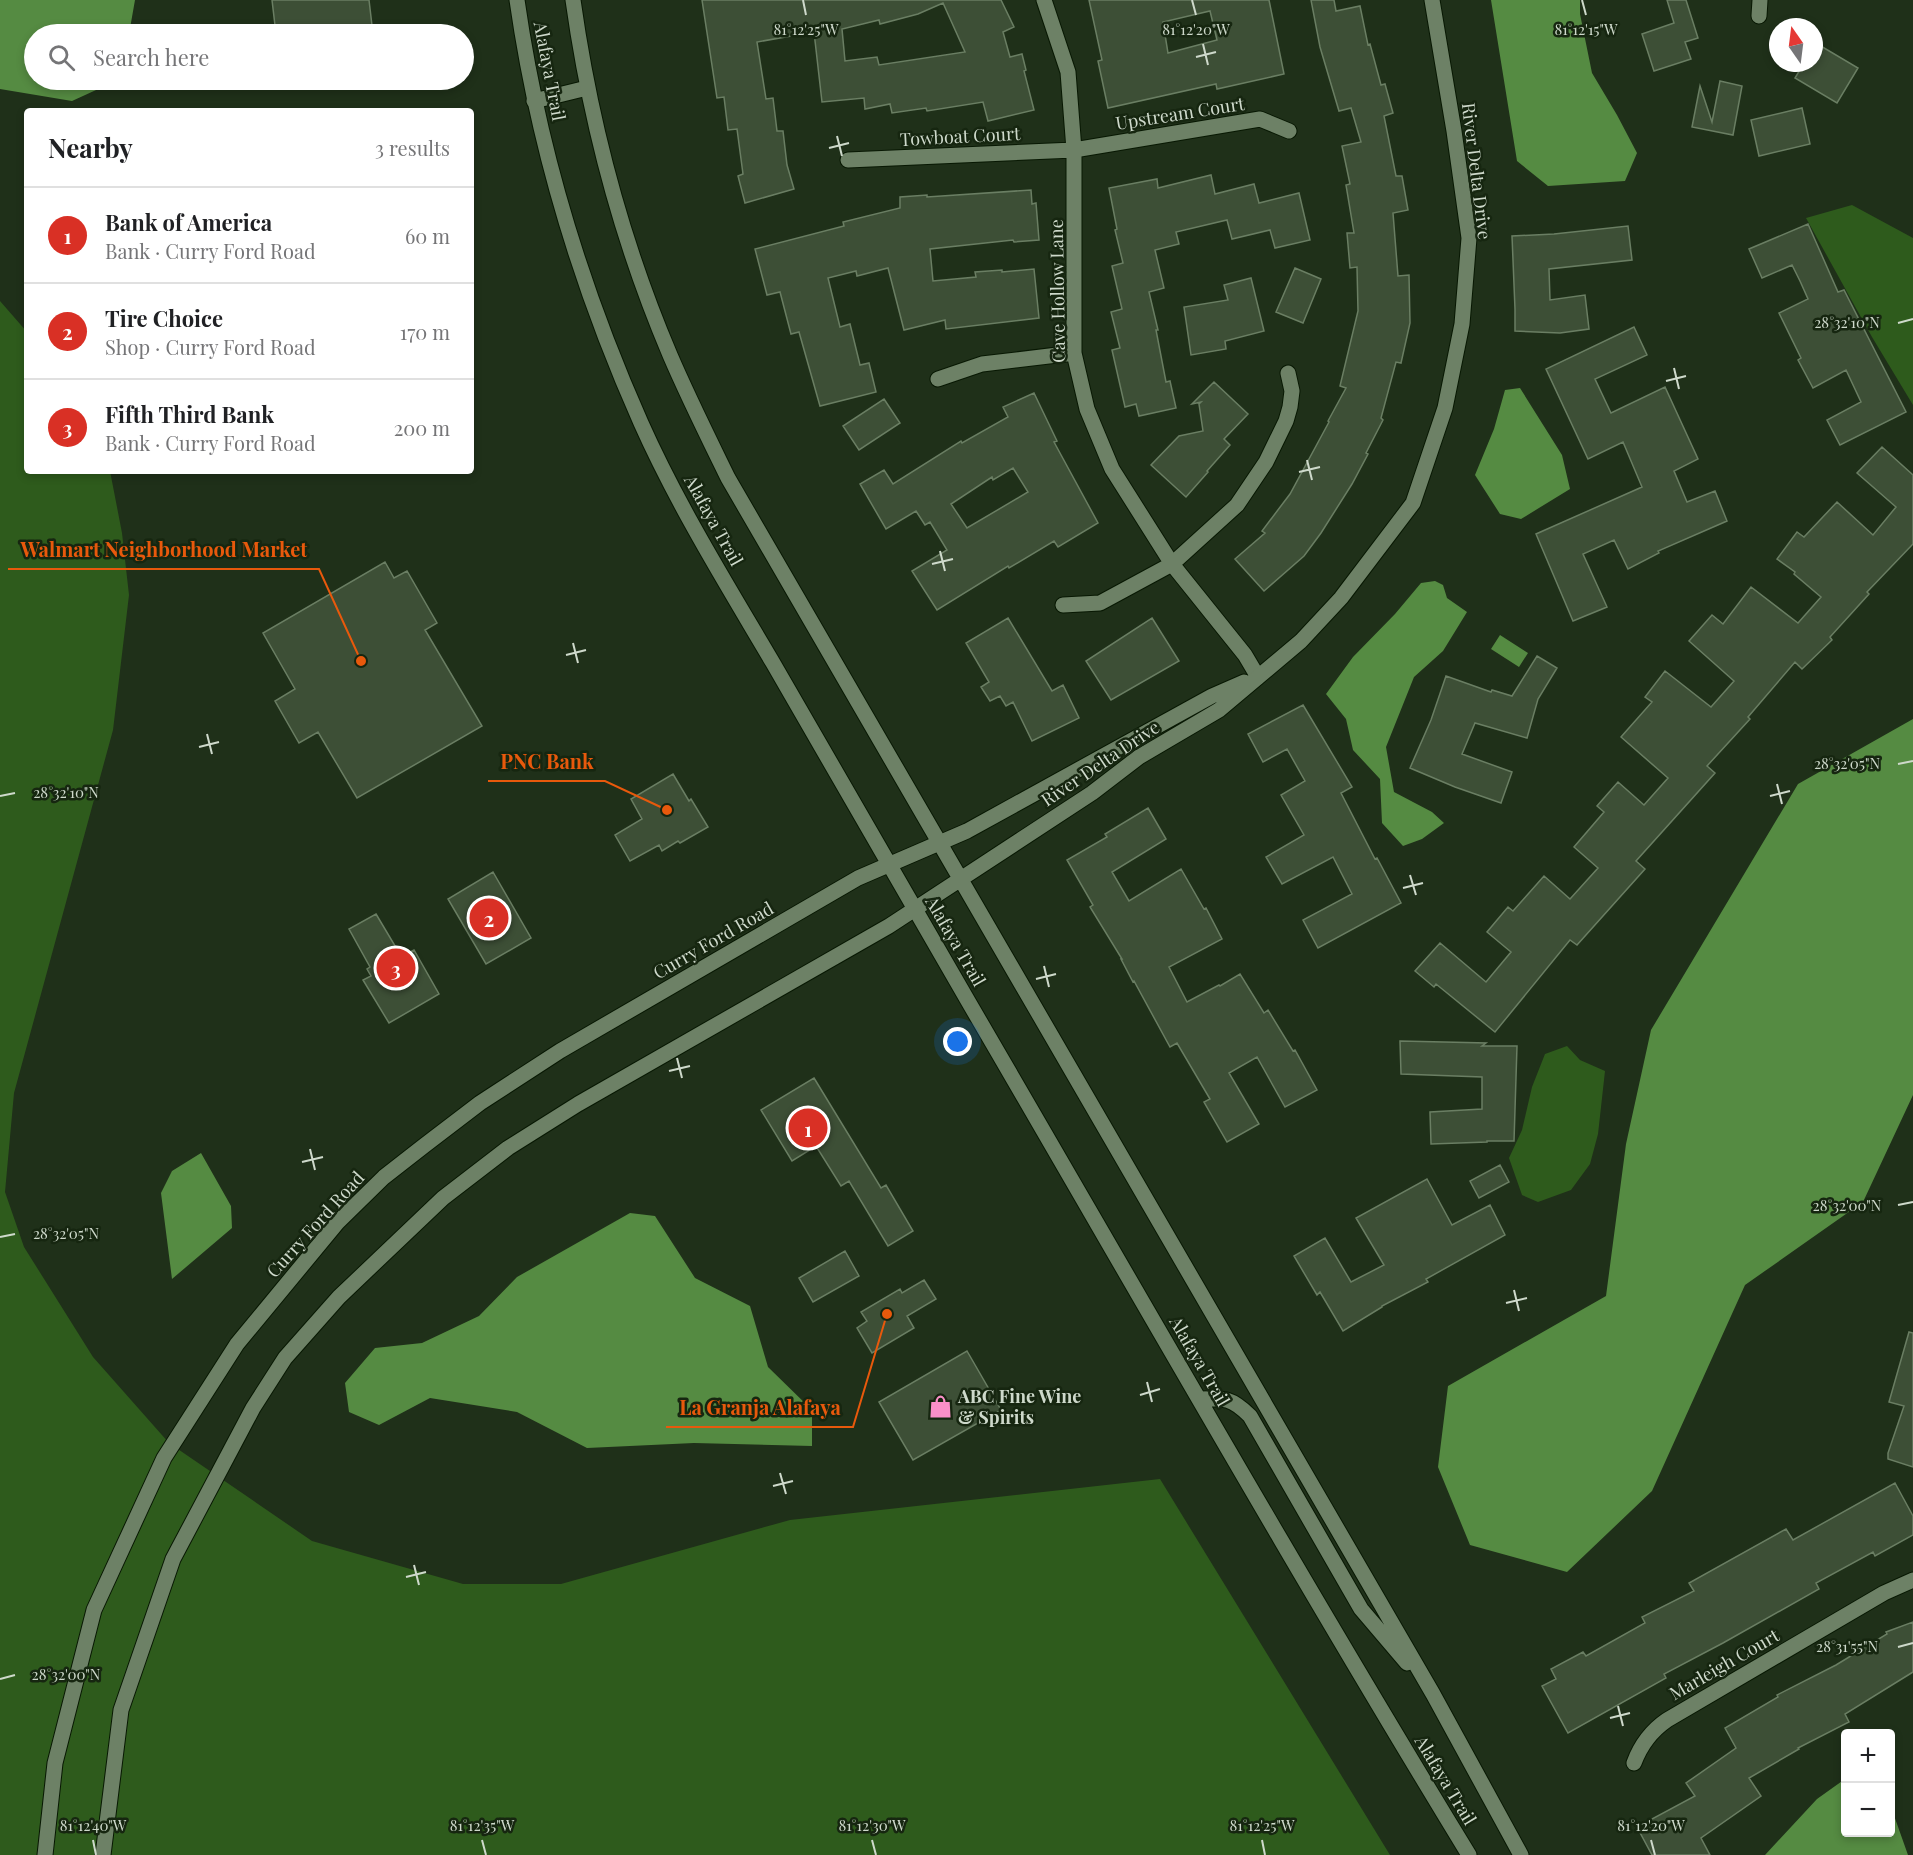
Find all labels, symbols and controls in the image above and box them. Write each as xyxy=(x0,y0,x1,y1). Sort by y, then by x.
street label: Alafaya Trail xyxy=(528,18,571,123)
north arrow xyxy=(1769,18,1823,72)
text: 81°12'25"W xyxy=(774,19,839,39)
text: 81°12'20"W xyxy=(1162,19,1230,39)
text: 81°12'15"W xyxy=(1554,19,1618,39)
search box xyxy=(24,24,474,90)
icon: search xyxy=(45,41,78,74)
text: Search here xyxy=(93,42,209,72)
street label: Upstream Court xyxy=(1114,91,1247,135)
street label: River Delta Drive xyxy=(1457,101,1497,241)
street label: Towboat Court xyxy=(899,121,1021,151)
text: Nearby xyxy=(48,130,133,165)
text: 3 results xyxy=(375,134,450,161)
text: Bank of America xyxy=(105,207,272,237)
street label: Cave Hollow Lane xyxy=(1044,219,1070,363)
text: 1 xyxy=(64,222,71,249)
text: 60 m xyxy=(405,222,450,249)
text: Bank · Curry Ford Road xyxy=(105,237,316,264)
text: Tire Choice xyxy=(105,303,223,333)
text: 28°32'10"N xyxy=(1814,312,1880,332)
text: 2 xyxy=(62,318,73,345)
text: 170 m xyxy=(400,318,450,345)
text: Shop · Curry Ford Road xyxy=(105,333,316,360)
text: Fifth Third Bank xyxy=(105,399,274,429)
text: 3 xyxy=(63,414,72,441)
text: 200 m xyxy=(394,414,450,441)
text: Bank · Curry Ford Road xyxy=(105,429,316,456)
street label: Alafaya Trail xyxy=(679,469,749,570)
callout: Walmart Neighborhood Market xyxy=(8,531,319,569)
text: Walmart Neighborhood Market xyxy=(20,535,308,562)
street label: River Delta Drive xyxy=(1036,715,1164,811)
callout: PNC Bank xyxy=(488,743,605,781)
text: PNC Bank xyxy=(500,747,594,774)
text: 28°32'05"N xyxy=(1814,753,1881,773)
text: 28°32'10"N xyxy=(33,782,99,802)
street label: Alafaya Trail xyxy=(920,891,992,991)
pin: 2 xyxy=(470,896,508,940)
street label: Curry Ford Road xyxy=(648,896,778,984)
pin: 3 xyxy=(376,946,416,990)
your location xyxy=(943,1027,972,1056)
pin: 1 xyxy=(788,1106,828,1150)
street label: Curry Ford Road xyxy=(261,1165,369,1282)
text: 28°32'00"N xyxy=(1813,1195,1882,1215)
text: 28°32'05"N xyxy=(33,1223,100,1243)
street label: Alafaya Trail xyxy=(1164,1311,1236,1411)
place label: ABC Fine Wine & Spirits xyxy=(957,1384,1081,1429)
callout: La Granja Alafaya xyxy=(666,1389,853,1427)
text: La Granja Alafaya xyxy=(679,1393,841,1420)
shop icon: ABC Fine Wine & Spirits xyxy=(927,1393,953,1419)
street label: Marleigh Court xyxy=(1665,1622,1784,1705)
text: 28°31'55"N xyxy=(1816,1636,1878,1656)
text: 28°32'00"N xyxy=(32,1664,101,1684)
map controls xyxy=(1841,1729,1895,1837)
button: + xyxy=(1841,1729,1895,1783)
street label: Alafaya Trail xyxy=(1409,1730,1482,1829)
button: − xyxy=(1841,1783,1895,1837)
text: 81°12'40"W xyxy=(60,1815,127,1835)
text: 81°12'35"W xyxy=(450,1815,515,1835)
text: 81°12'30"W xyxy=(838,1815,906,1835)
text: 81°12'25"W xyxy=(1230,1815,1295,1835)
text: 81°12'20"W xyxy=(1617,1815,1685,1835)

